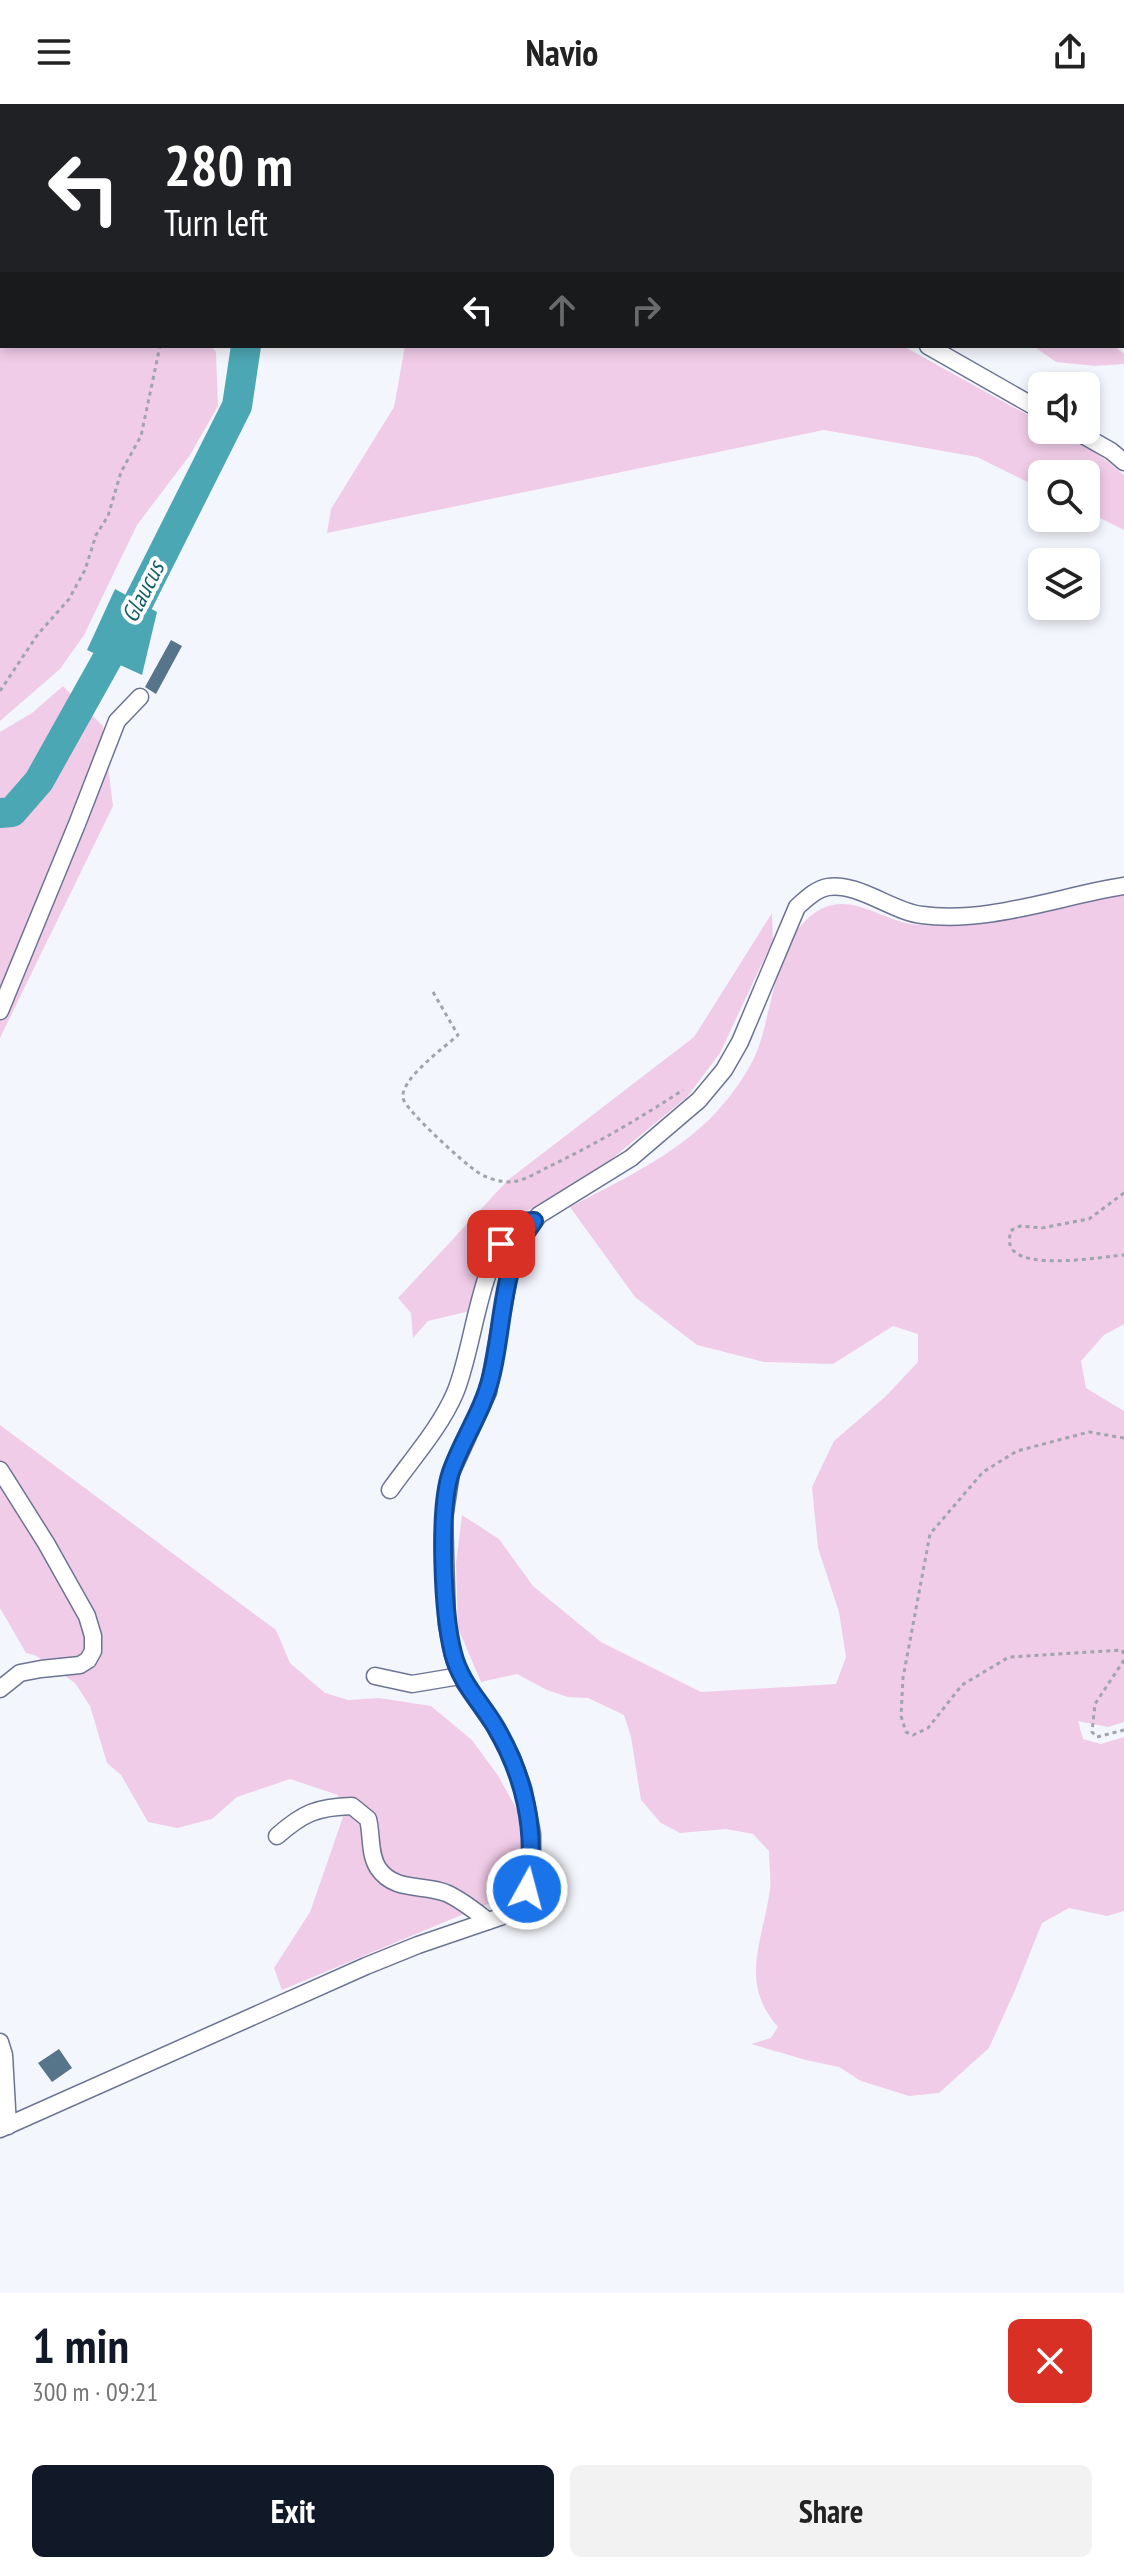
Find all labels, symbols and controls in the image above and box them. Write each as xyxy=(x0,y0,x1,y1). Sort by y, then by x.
text: Navio xyxy=(526,29,598,76)
icon: menu xyxy=(32,30,76,74)
icon: share xyxy=(1048,30,1092,74)
text: 280 m xyxy=(164,129,293,201)
icon: left xyxy=(32,136,136,240)
text: Turn left xyxy=(164,199,268,246)
icon: left xyxy=(456,288,500,332)
icon: ahead xyxy=(540,288,584,332)
icon: right xyxy=(624,288,668,332)
map controls xyxy=(1028,372,1100,620)
button: sound xyxy=(1028,372,1100,444)
button: search xyxy=(1028,460,1100,532)
button: layers xyxy=(1028,548,1100,620)
water label: Glaucus xyxy=(114,553,172,628)
pin xyxy=(467,1210,535,1278)
icon: arrive xyxy=(479,1222,523,1266)
position arrow xyxy=(485,1847,569,1931)
text: 1 min xyxy=(32,2314,129,2376)
button: close xyxy=(1008,2319,1092,2403)
text: 300 m · 09:21 xyxy=(32,2375,158,2408)
button: Exit xyxy=(32,2465,554,2557)
button: Share xyxy=(570,2465,1092,2557)

